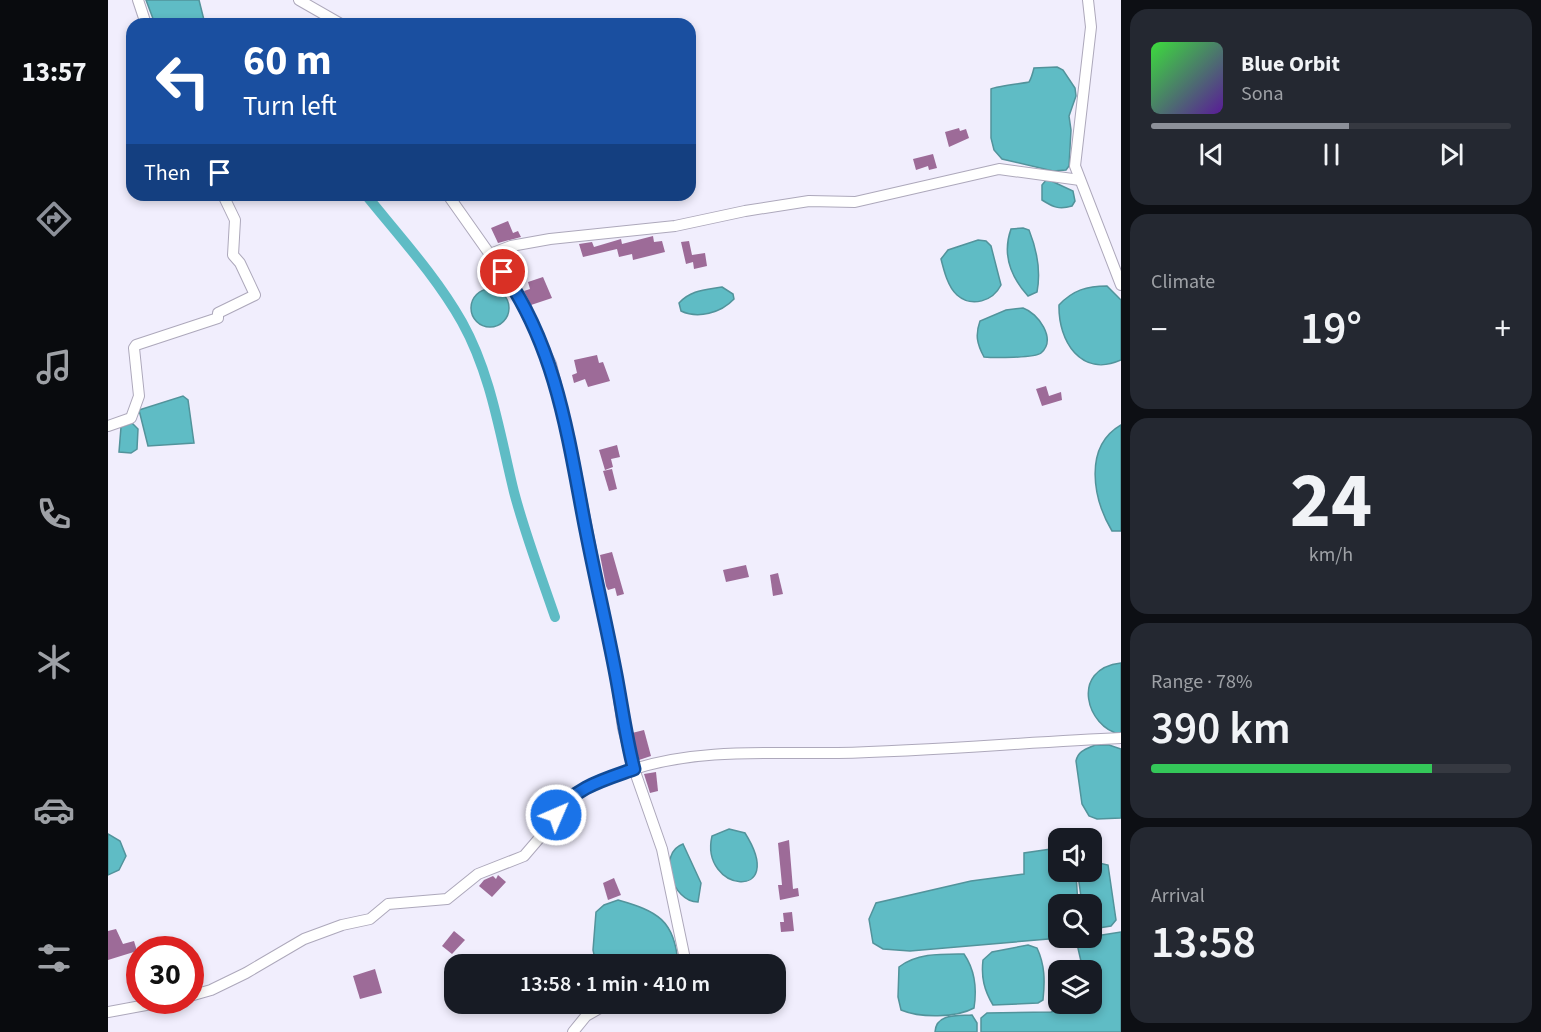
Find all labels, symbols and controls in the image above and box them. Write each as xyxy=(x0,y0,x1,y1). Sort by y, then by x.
text: 60 m xyxy=(243,31,332,91)
icon: left xyxy=(144,42,222,120)
text: Blue Orbit xyxy=(1241,48,1340,80)
text: 13:57 xyxy=(21,53,87,92)
text: Sona xyxy=(1241,80,1284,108)
text: Turn left xyxy=(243,87,337,126)
icon: previous xyxy=(1195,138,1228,171)
icon: pause xyxy=(1315,138,1348,171)
icon: next xyxy=(1435,138,1468,171)
icon: arrive xyxy=(203,156,236,189)
text: Then xyxy=(144,157,191,189)
icon: directions xyxy=(33,198,75,240)
pin xyxy=(477,246,528,297)
icon: arrive xyxy=(486,255,519,288)
text: Climate xyxy=(1151,268,1215,296)
text: 19° xyxy=(1300,297,1362,361)
text: − xyxy=(1151,306,1167,353)
text: + xyxy=(1495,306,1511,353)
icon: music xyxy=(33,346,75,388)
text: 24 xyxy=(1290,446,1372,557)
icon: phone xyxy=(33,493,75,535)
text: km/h xyxy=(1309,541,1353,569)
icon: climate xyxy=(33,641,75,683)
text: Range · 78% xyxy=(1151,668,1252,696)
text: 390 km xyxy=(1151,697,1291,761)
position arrow xyxy=(524,783,588,847)
icon: car xyxy=(33,789,75,831)
map controls xyxy=(1048,828,1102,1014)
button: sound xyxy=(1048,828,1102,882)
text: Arrival xyxy=(1151,882,1205,910)
button: search xyxy=(1048,894,1102,948)
text: 13:58 xyxy=(1151,911,1256,975)
speed limit sign: 30 xyxy=(126,936,204,1014)
icon: filters xyxy=(33,937,75,979)
button: layers xyxy=(1048,960,1102,1014)
text: 13:58 · 1 min · 410 m xyxy=(520,968,710,1000)

